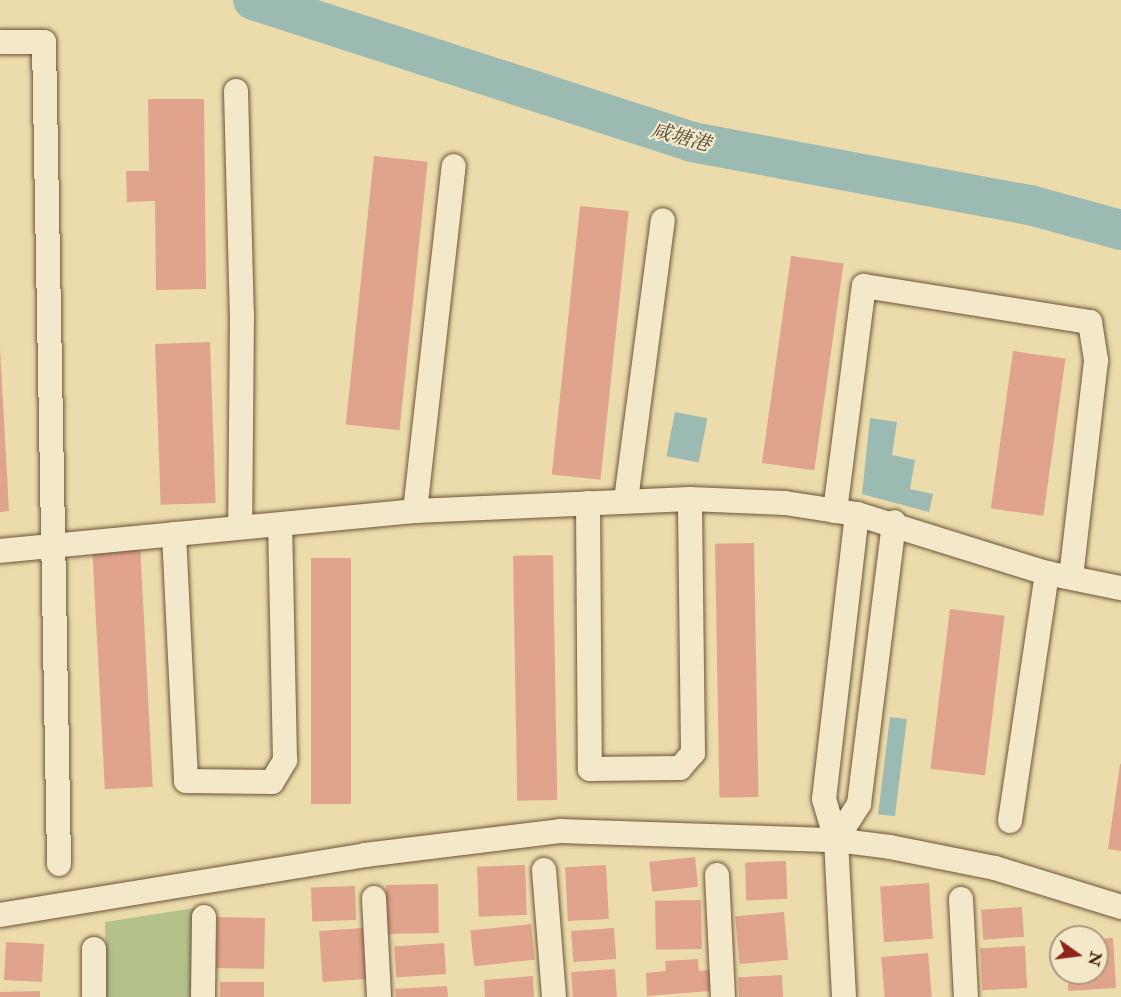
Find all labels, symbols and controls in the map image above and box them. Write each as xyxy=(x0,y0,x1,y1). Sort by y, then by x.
water label: 咸塘港 xyxy=(649,118,713,156)
north arrow xyxy=(1049,925,1109,985)
text: N xyxy=(1083,949,1106,968)

